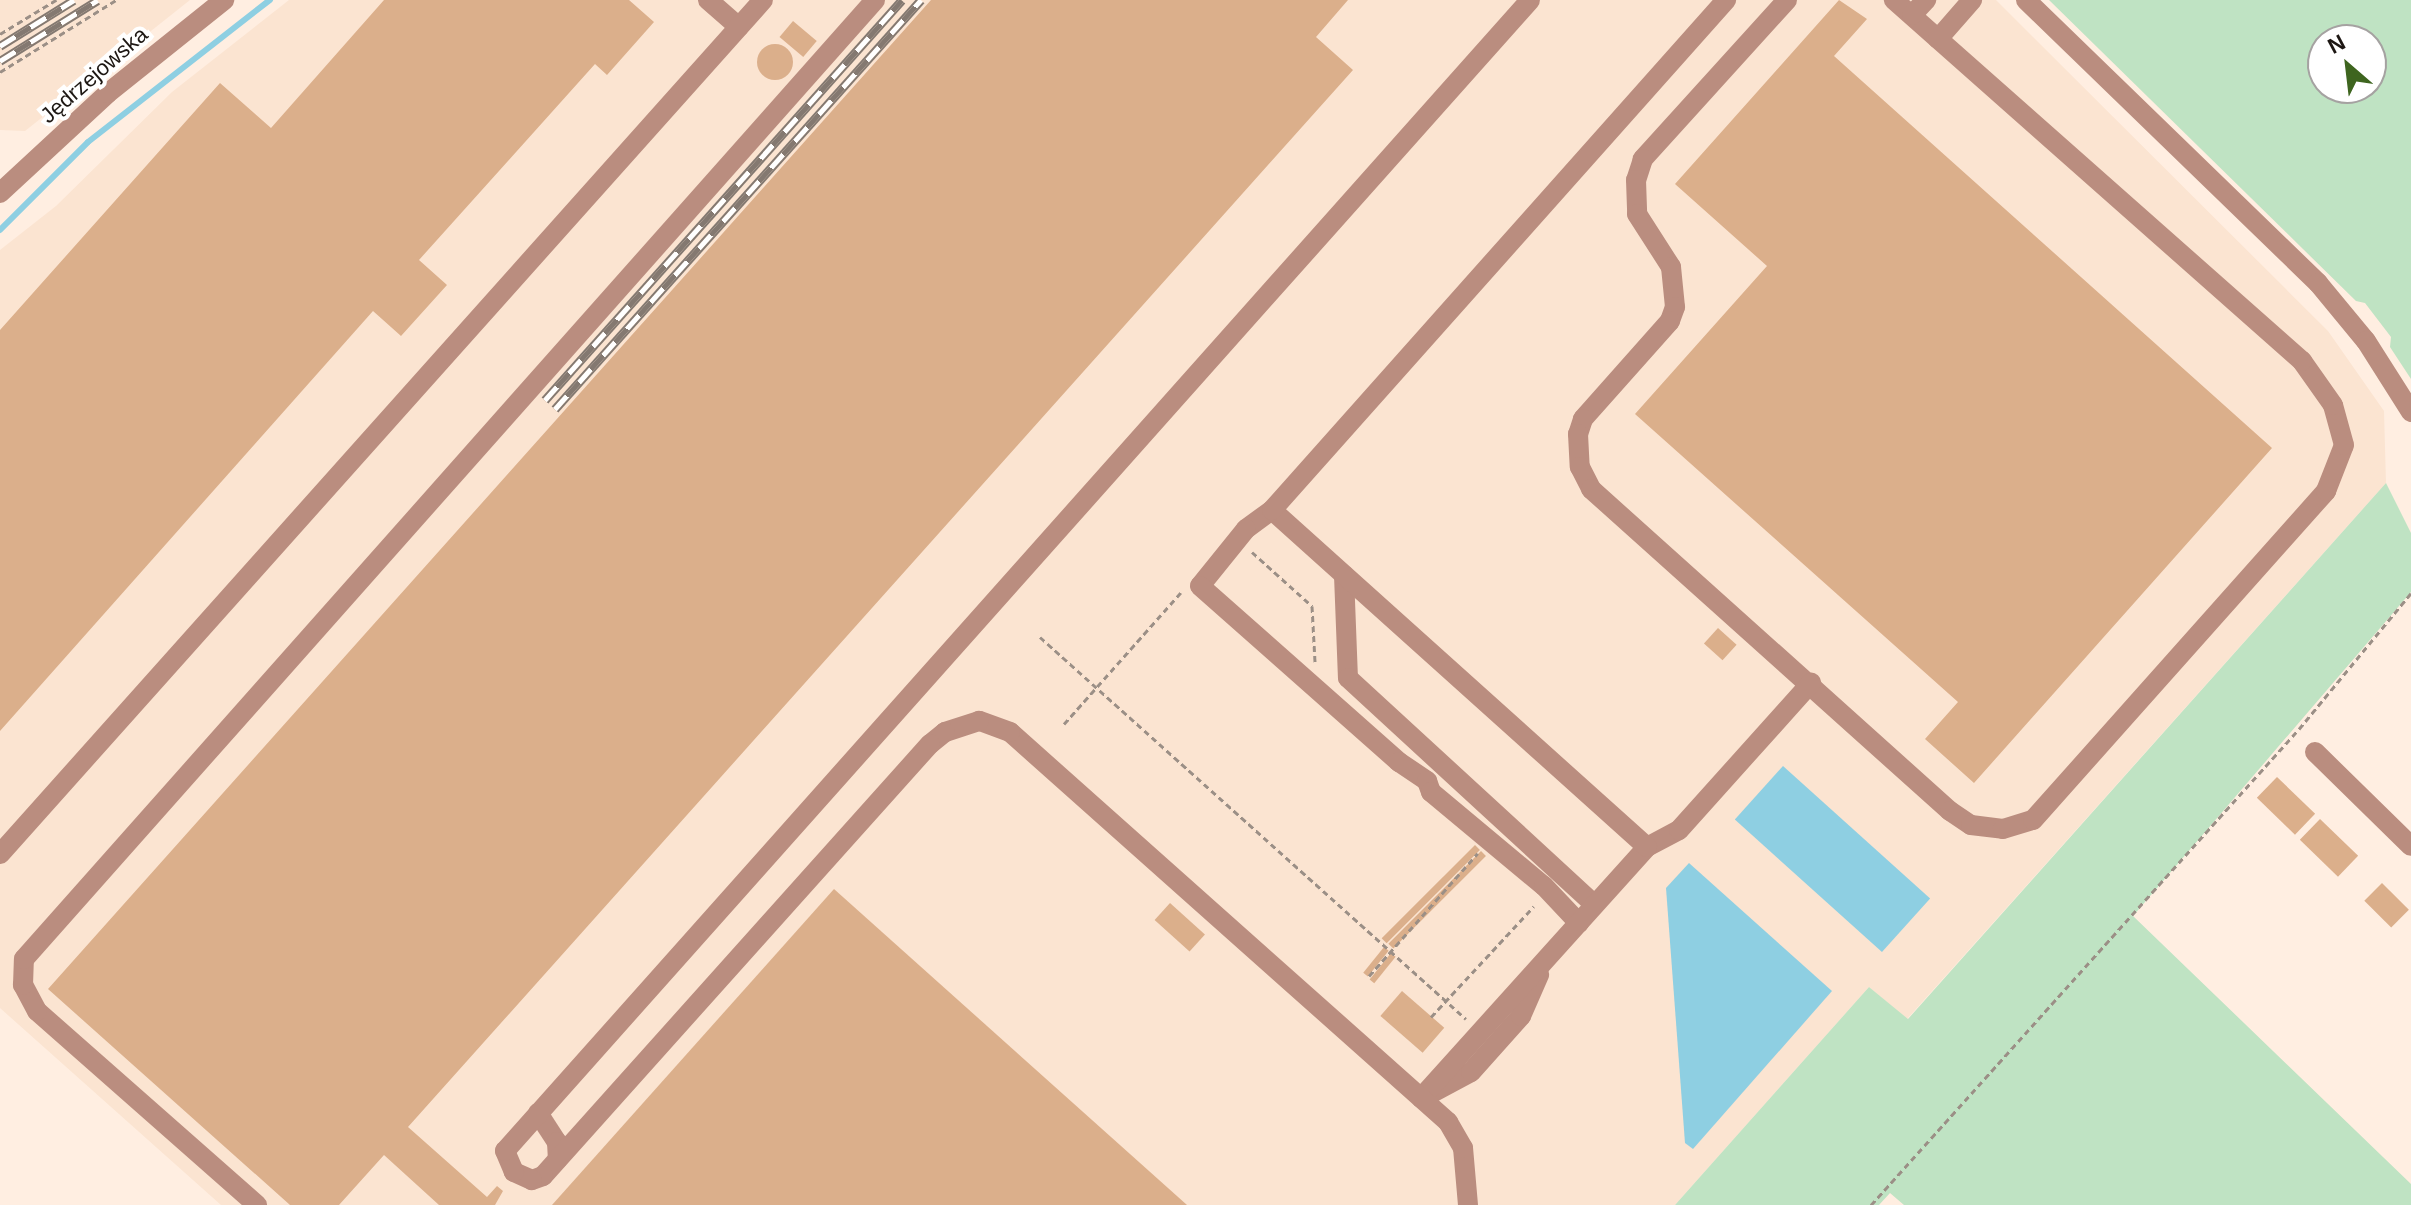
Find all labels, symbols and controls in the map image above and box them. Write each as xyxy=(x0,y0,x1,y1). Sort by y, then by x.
street label: Jędrzejowska xyxy=(35,21,153,129)
north arrow xyxy=(2307,24,2387,104)
text: N xyxy=(2324,29,2349,59)

